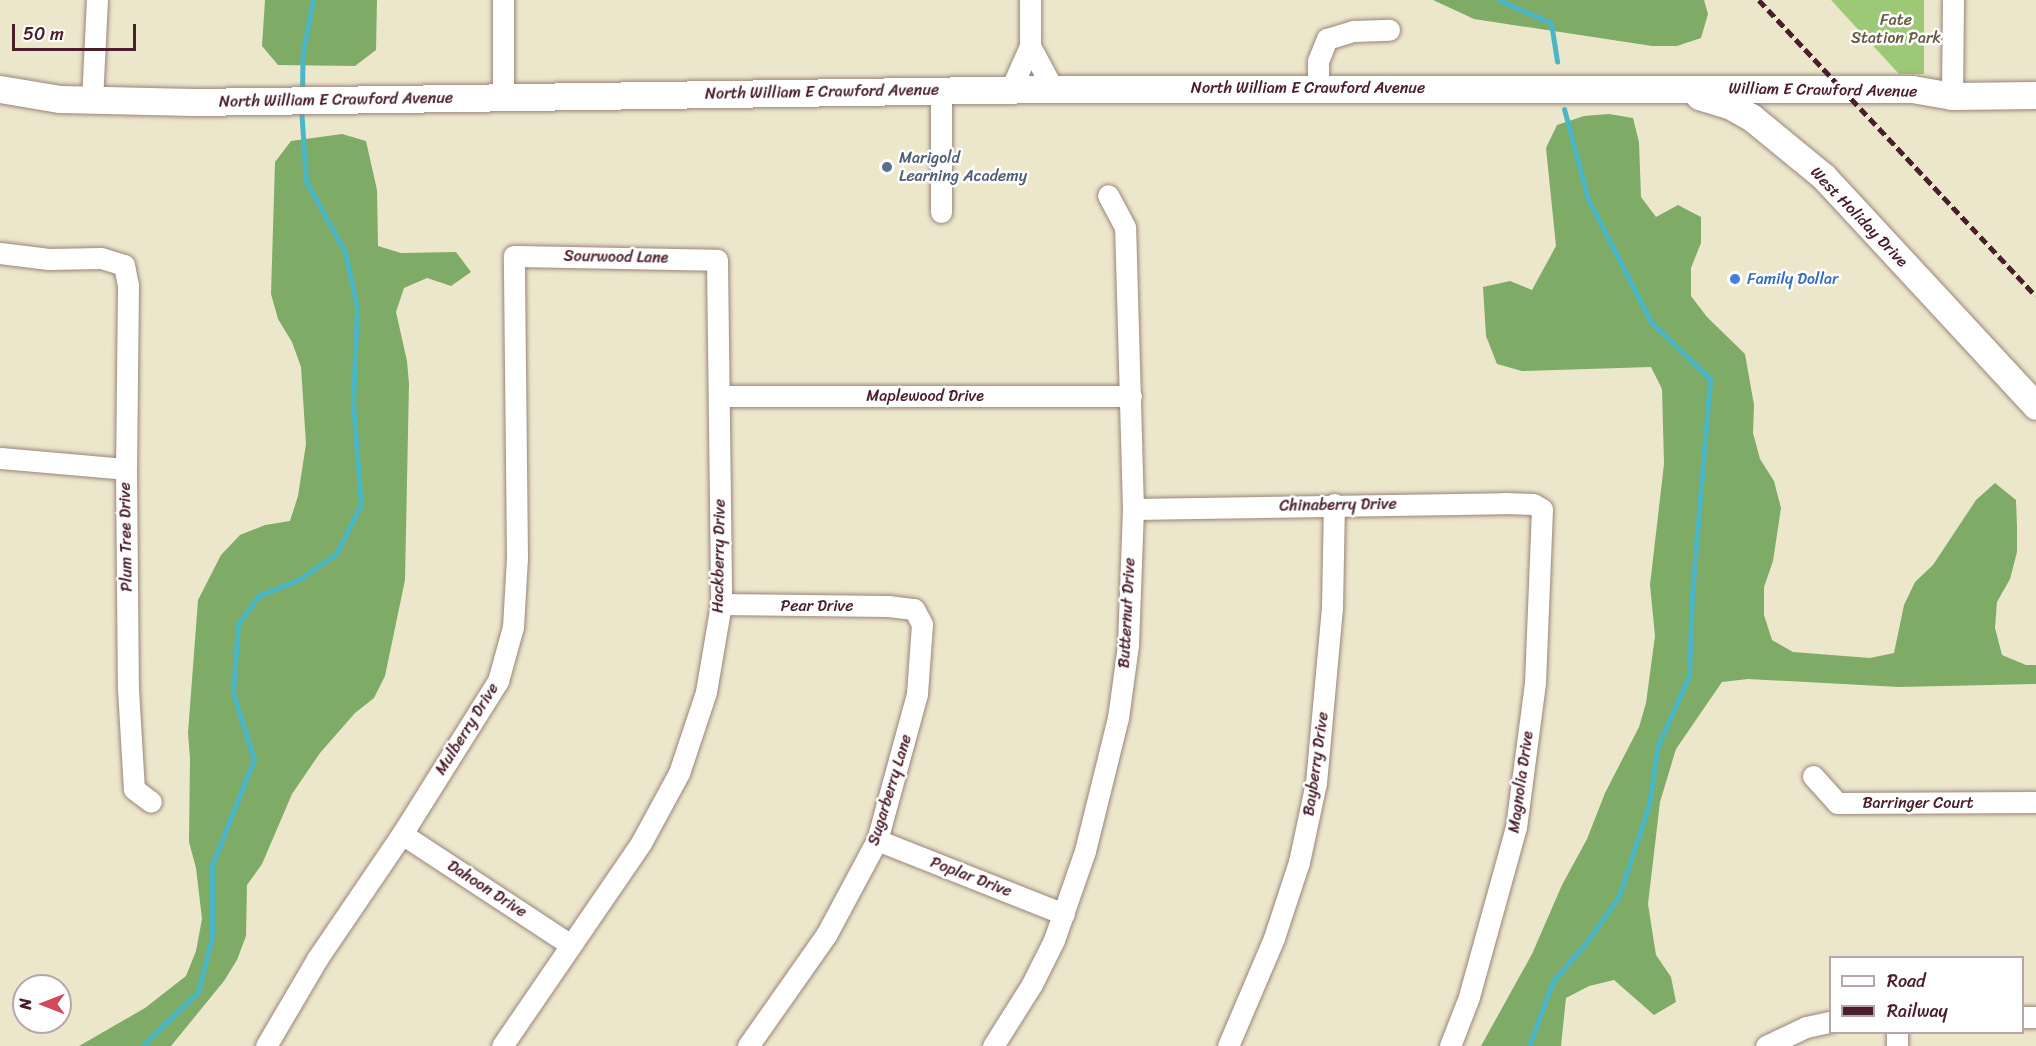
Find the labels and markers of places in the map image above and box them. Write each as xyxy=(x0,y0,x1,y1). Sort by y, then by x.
place label: Marigold Learning Academy xyxy=(899,148,1027,186)
marker: Marigold Learning Academy xyxy=(880,160,894,174)
place label: Family Dollar xyxy=(1747,269,1839,289)
marker: Family Dollar xyxy=(1728,272,1742,286)

